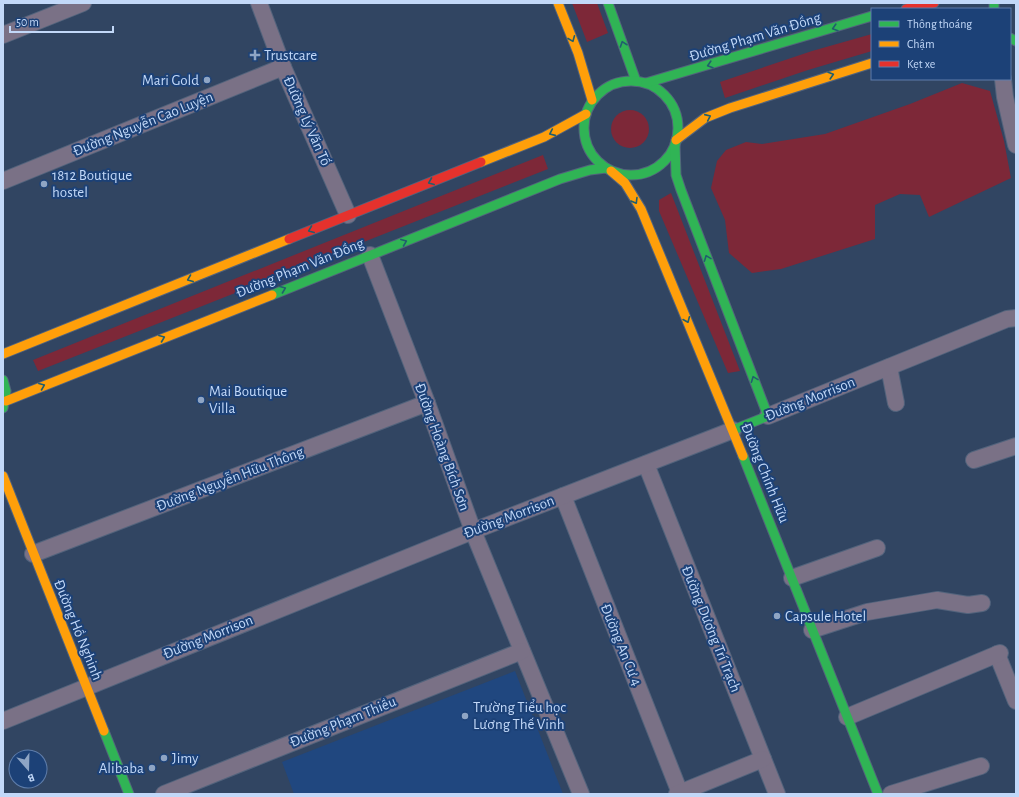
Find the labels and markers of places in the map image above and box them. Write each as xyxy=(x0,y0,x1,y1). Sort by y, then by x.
place label: Trustcare xyxy=(264,48,317,63)
marker: Trustcare xyxy=(249,49,261,61)
place label: Mari Gold xyxy=(142,73,199,88)
marker: Mari Gold xyxy=(202,75,212,85)
place label: 1812 Boutique hostel xyxy=(52,168,132,200)
marker: 1812 Boutique hostel xyxy=(39,179,49,189)
place label: Mai Boutique Villa xyxy=(209,384,287,416)
marker: Mai Boutique Villa xyxy=(196,395,206,405)
place label: Capsule Hotel xyxy=(785,609,866,624)
marker: Capsule Hotel xyxy=(772,611,782,621)
place label: Trường Tiểu học Lương Thế Vinh xyxy=(473,699,566,732)
marker: Trường Tiểu học Lương Thế Vinh xyxy=(460,711,470,721)
place label: Jimy xyxy=(172,751,199,766)
marker: Jimy xyxy=(159,753,169,763)
place label: Alibaba xyxy=(99,761,144,776)
marker: Alibaba xyxy=(147,763,157,773)

